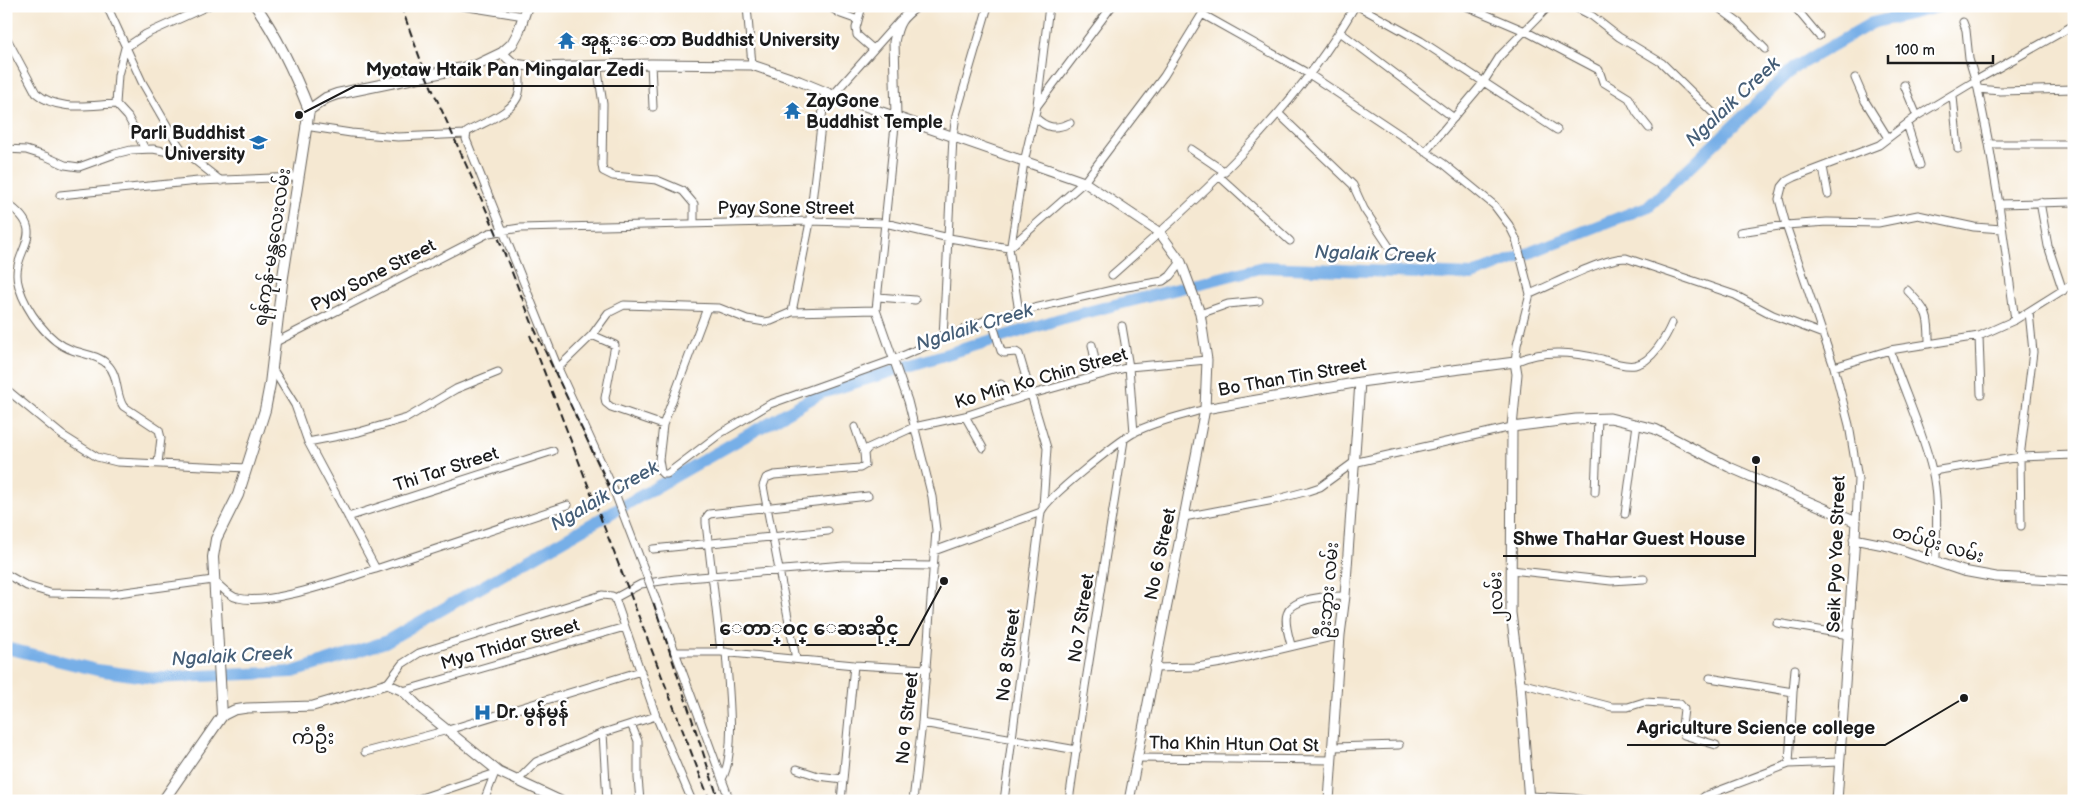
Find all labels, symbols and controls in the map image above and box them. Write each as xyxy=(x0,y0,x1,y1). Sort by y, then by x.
temple icon: အုန္းေတာ Buddhist University xyxy=(557,30,577,50)
place label: အုန္းေတာ Buddhist University xyxy=(581,30,840,54)
scale bar xyxy=(1888,32,1992,64)
text: 100 m xyxy=(1895,41,1935,60)
callout: Myotaw Htaik Pan Mingalar Zedi xyxy=(355,52,654,86)
water label: Ngalaik Creek xyxy=(1681,52,1786,152)
text: Myotaw Htaik Pan Mingalar Zedi xyxy=(366,59,644,82)
place label: ZayGone Buddhist Temple xyxy=(806,91,943,133)
temple icon: ZayGone Buddhist Temple xyxy=(782,101,802,121)
place label: Parli Buddhist University xyxy=(130,123,246,165)
school or university icon: Parli Buddhist University xyxy=(249,133,269,153)
street label: ရန်ကုန်-မန္တလေးလမ်း xyxy=(247,166,299,328)
street label: Pyay Sone Street xyxy=(717,198,855,219)
street label: Pyay Sone Street xyxy=(307,235,440,316)
water label: Ngalaik Creek xyxy=(1314,241,1437,268)
water label: Ngalaik Creek xyxy=(913,299,1036,356)
street label: Ko Min Ko Chin Street xyxy=(952,344,1130,413)
street label: Bo Than Tin Street xyxy=(1216,354,1368,401)
street label: Thi Tar Street xyxy=(391,443,501,496)
water label: Ngalaik Creek xyxy=(547,456,664,537)
street label: Seik Pyo Yae Street xyxy=(1823,475,1850,633)
street label: No 6 Street xyxy=(1140,506,1181,602)
street label: တပ်ပိုး လမ်း xyxy=(1889,518,1987,571)
callout: Shwe ThaHar Guest House xyxy=(1503,522,1755,556)
text: Shwe ThaHar Guest House xyxy=(1513,528,1745,551)
street label: ဦးဘွား လမ်း xyxy=(1311,541,1347,639)
street label: ၂လမ်း xyxy=(1482,571,1512,623)
street label: No 7 Street xyxy=(1064,572,1099,664)
street label: No 8 Street xyxy=(992,607,1025,703)
callout: ေတာ္ဝင္ ေဆးဆိုင္ xyxy=(710,611,909,645)
street label: Mya Thidar Street xyxy=(438,615,582,674)
text: ေတာ္ဝင္ ေဆးဆိုင္ xyxy=(719,615,899,644)
water label: Ngalaik Creek xyxy=(171,642,294,671)
street label: No 9 Street xyxy=(892,670,923,765)
place label: Dr. မွန်မွန် xyxy=(496,700,569,726)
hospital icon: Dr. မွန်မွန် xyxy=(472,702,492,722)
callout: Agriculture Science college xyxy=(1627,711,1885,745)
text: Agriculture Science college xyxy=(1636,717,1875,740)
district label: ကံဦး xyxy=(292,724,334,753)
street label: Tha Khin Htun Oat St xyxy=(1149,733,1320,756)

